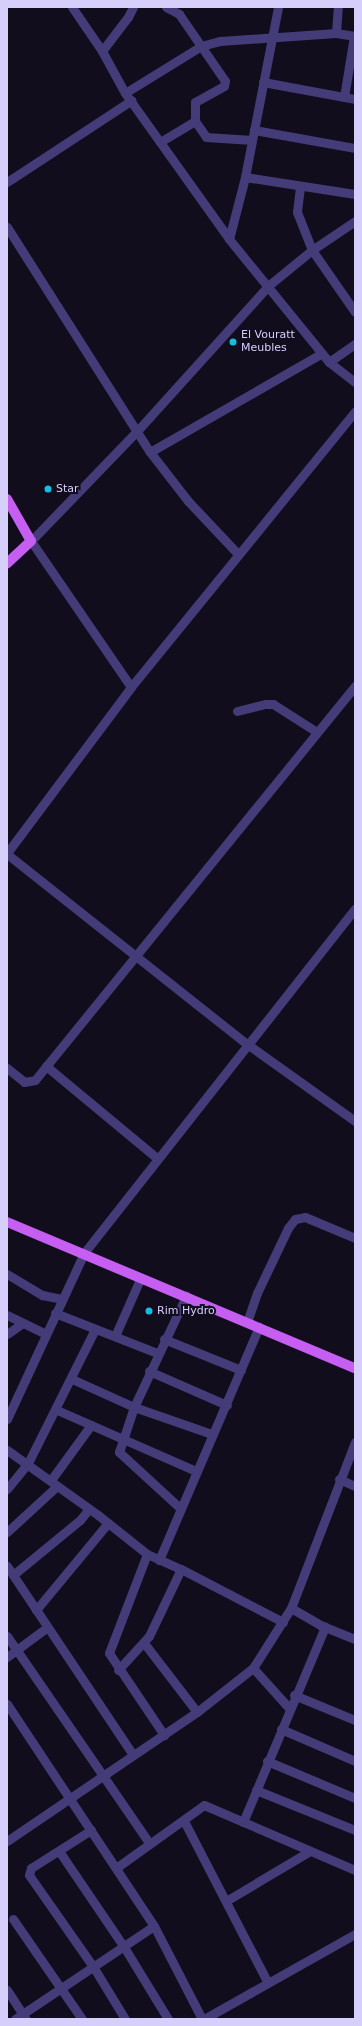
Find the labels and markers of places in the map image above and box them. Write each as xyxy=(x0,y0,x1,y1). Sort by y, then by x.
place label: El Vouratt Meubles xyxy=(241,329,295,355)
marker: El Vouratt Meubles xyxy=(228,337,238,347)
place label: Star xyxy=(56,482,79,496)
marker: Star xyxy=(43,484,53,494)
place label: Rim Hydro xyxy=(157,1304,215,1318)
marker: Rim Hydro xyxy=(144,1306,154,1316)

